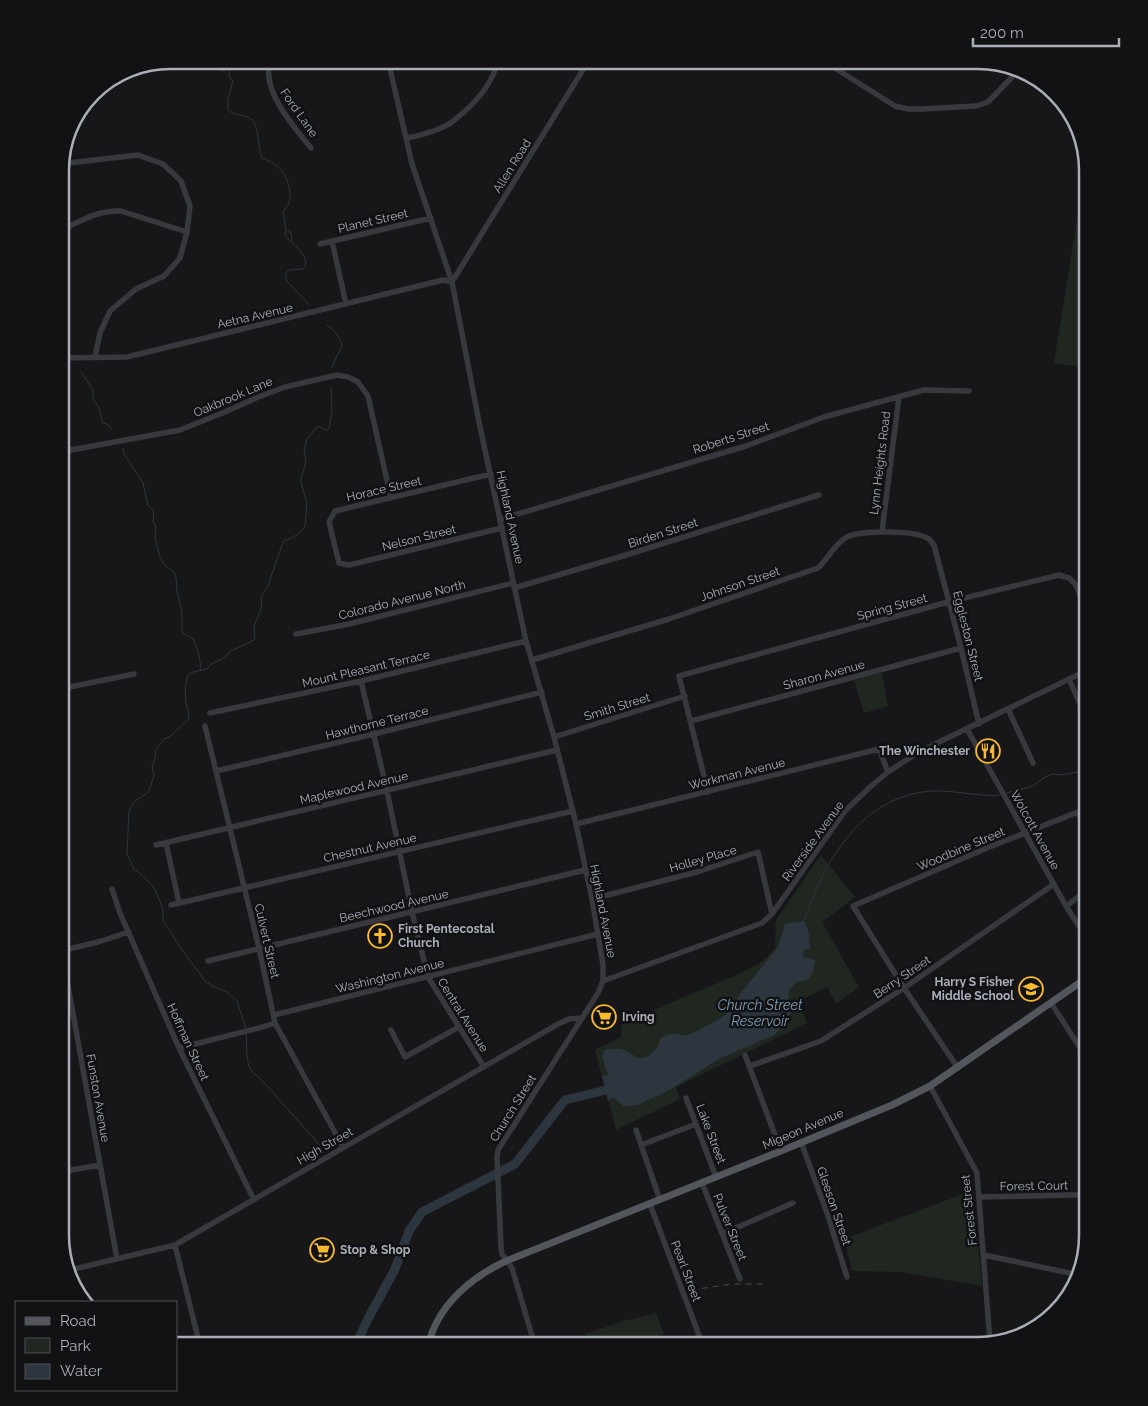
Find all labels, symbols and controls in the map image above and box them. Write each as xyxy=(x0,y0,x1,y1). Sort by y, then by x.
scale bar xyxy=(973,15,1119,47)
text: 200 m xyxy=(980,24,1024,42)
street label: Ford Lane xyxy=(277,86,321,140)
street label: Allen Road xyxy=(490,137,534,195)
street label: Planet Street xyxy=(337,206,409,236)
street label: Aetna Avenue xyxy=(216,300,294,332)
street label: Oakbrook Lane xyxy=(191,374,275,420)
street label: Lynn Heights Road xyxy=(867,411,893,515)
street label: Roberts Street xyxy=(691,419,771,457)
street label: Highland Avenue xyxy=(493,469,527,565)
street label: Horace Street xyxy=(345,474,423,504)
street label: Birden Street xyxy=(626,515,700,551)
street label: Nelson Street xyxy=(381,522,457,554)
street label: Johnson Street xyxy=(698,564,782,604)
street label: Colorado Avenue North xyxy=(337,577,467,623)
street label: Eggleston Street xyxy=(950,589,986,683)
street label: Spring Street xyxy=(855,591,929,623)
street label: Mount Pleasant Terrace xyxy=(301,647,431,691)
street label: Sharon Avenue xyxy=(782,657,866,693)
street label: Smith Street xyxy=(582,690,652,724)
street label: Hawthorne Terrace xyxy=(324,703,430,743)
restaurant icon: The Winchester xyxy=(975,738,1001,764)
place label: The Winchester xyxy=(879,744,970,758)
street label: Workman Avenue xyxy=(687,755,787,793)
street label: Maplewood Avenue xyxy=(299,769,409,807)
street label: Wolcott Avenue xyxy=(1007,788,1063,872)
street label: Riverside Avenue xyxy=(779,798,847,884)
street label: Woodbine Street xyxy=(915,824,1007,874)
street label: Chestnut Avenue xyxy=(322,830,418,866)
street label: Holley Place xyxy=(668,843,738,875)
street label: Highland Avenue xyxy=(587,863,619,959)
street label: Beechwood Avenue xyxy=(338,887,450,925)
street label: Culvert Street xyxy=(252,902,282,980)
place label: First Pentecostal Church xyxy=(398,922,495,950)
church icon: First Pentecostal Church xyxy=(367,923,393,949)
street label: Berry Street xyxy=(871,953,933,1001)
street label: Washington Avenue xyxy=(334,956,446,996)
street label: Central Avenue xyxy=(435,975,491,1055)
place label: Harry S Fisher Middle School xyxy=(931,975,1014,1003)
school or university icon: Harry S Fisher Middle School xyxy=(1018,976,1044,1002)
water label: Church Street Reservoir xyxy=(718,997,803,1029)
street label: Hoffman Street xyxy=(164,1001,212,1083)
supermarket icon: Irving xyxy=(591,1004,617,1030)
place label: Irving xyxy=(622,1010,655,1024)
street label: Funston Avenue xyxy=(83,1053,113,1143)
street label: Church Street xyxy=(487,1072,539,1144)
street label: Lake Street xyxy=(693,1102,729,1166)
street label: Migeon Avenue xyxy=(760,1106,846,1152)
street label: High Street xyxy=(295,1124,355,1168)
street label: Gleeson Street xyxy=(814,1165,854,1247)
street label: Forest Street xyxy=(958,1174,980,1246)
street label: Forest Court xyxy=(1000,1178,1068,1194)
street label: Pulver Street xyxy=(710,1191,750,1263)
supermarket icon: Stop & Shop xyxy=(309,1237,335,1263)
street label: Pearl Street xyxy=(668,1238,704,1304)
place label: Stop & Shop xyxy=(340,1243,411,1257)
legend xyxy=(15,1301,178,1391)
text: Road xyxy=(60,1312,96,1330)
text: Park xyxy=(60,1337,91,1355)
text: Water xyxy=(60,1362,103,1380)

